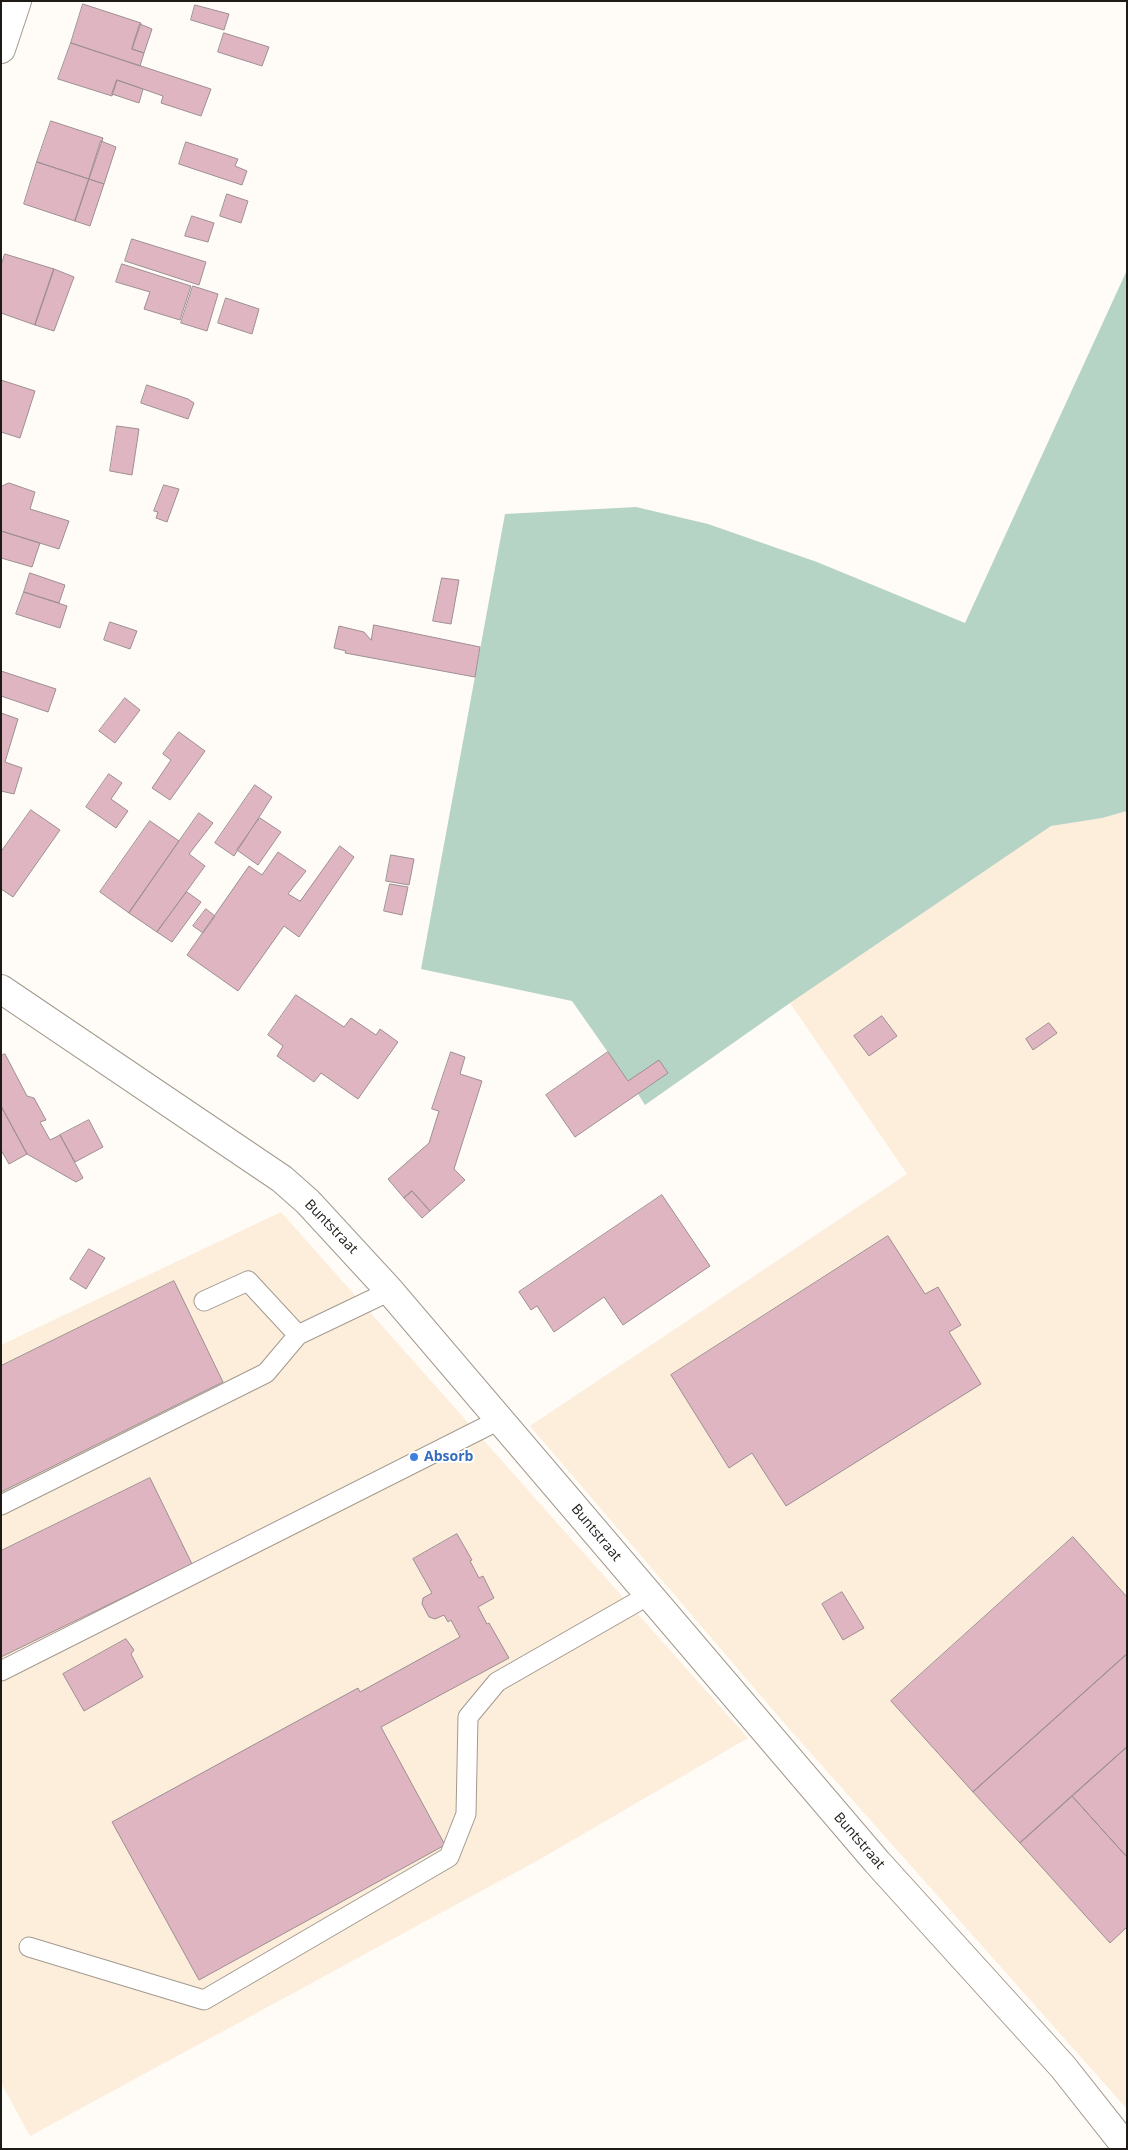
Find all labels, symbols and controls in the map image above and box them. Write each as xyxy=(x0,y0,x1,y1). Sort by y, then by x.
street label: Buntstraat xyxy=(301,1196,361,1258)
place label: Absorb xyxy=(424,1449,473,1465)
marker: Absorb xyxy=(408,1451,420,1463)
street label: Buntstraat xyxy=(567,1501,625,1565)
street label: Buntstraat xyxy=(830,1809,888,1873)

